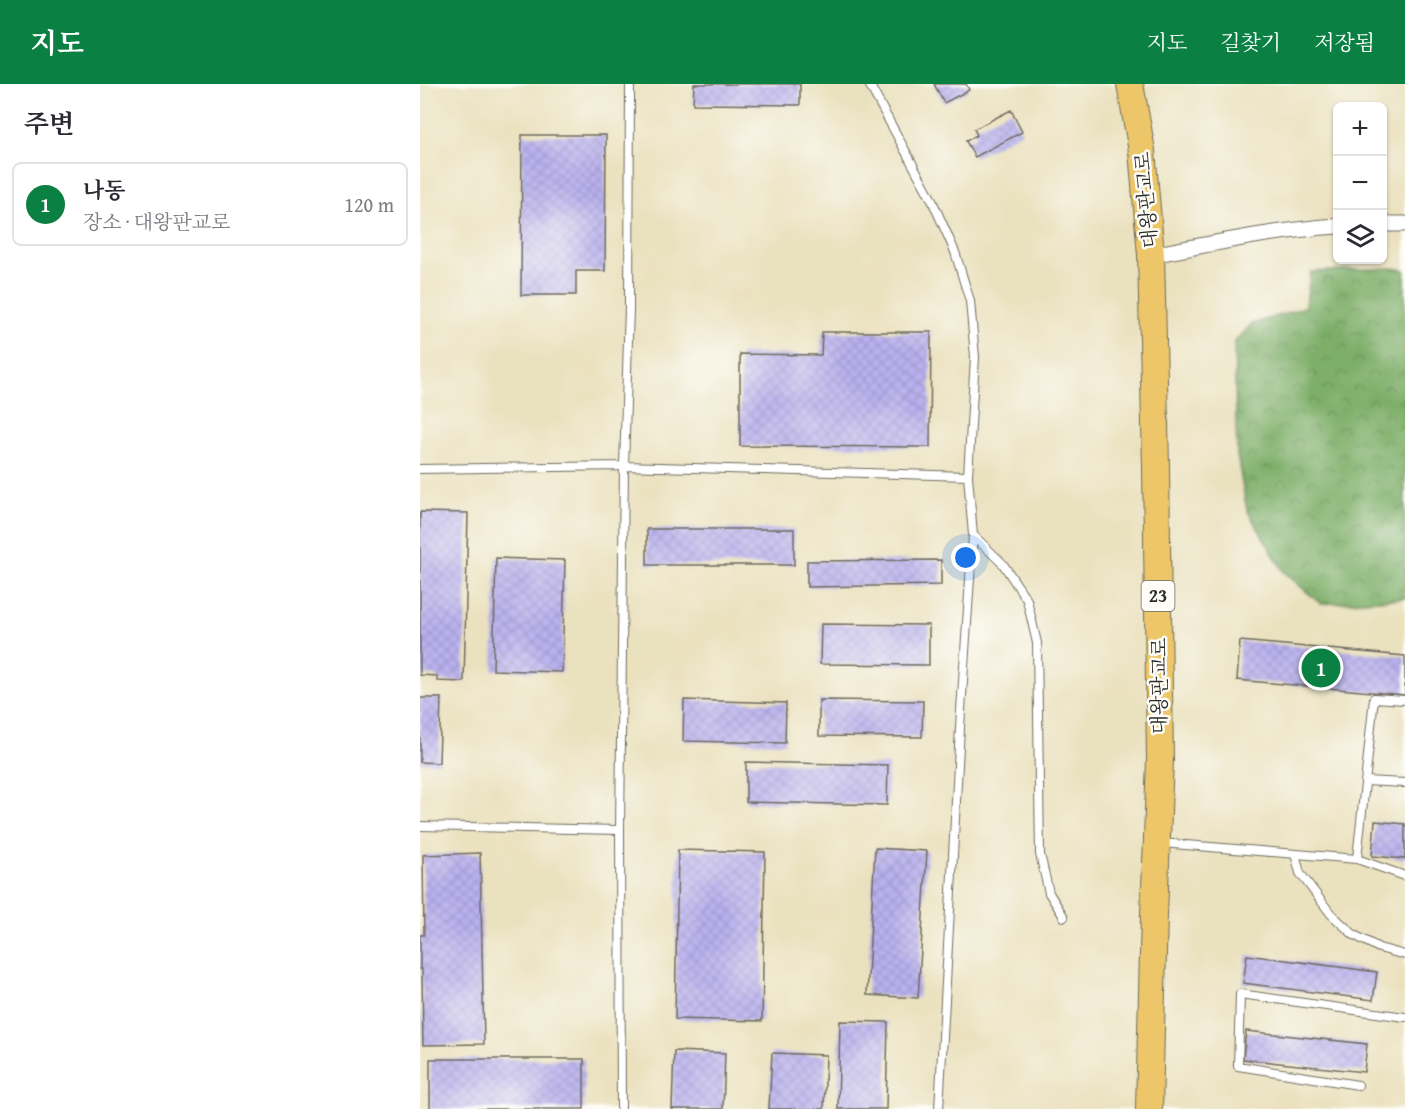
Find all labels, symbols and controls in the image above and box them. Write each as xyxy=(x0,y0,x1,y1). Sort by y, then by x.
text: 지도 xyxy=(30,22,84,63)
text: 지도 xyxy=(1147,27,1187,58)
text: 길찾기 xyxy=(1220,27,1281,58)
text: 저장됨 xyxy=(1314,27,1375,58)
map controls xyxy=(1333,102,1387,264)
button: + xyxy=(1333,102,1387,156)
text: 주변 xyxy=(24,104,74,143)
street label: 대왕판교로 xyxy=(1127,151,1164,249)
button: − xyxy=(1333,156,1387,210)
text: 나동 xyxy=(83,174,126,206)
text: 1 xyxy=(40,190,51,219)
text: 120 m xyxy=(344,190,394,219)
text: 장소 · 대왕판교로 xyxy=(83,207,230,236)
button: layers xyxy=(1333,210,1387,264)
your location xyxy=(951,543,980,572)
road number: 23 xyxy=(1142,581,1174,611)
street label: 대왕판교로 xyxy=(1144,638,1173,734)
pin: 1 xyxy=(1302,646,1340,690)

